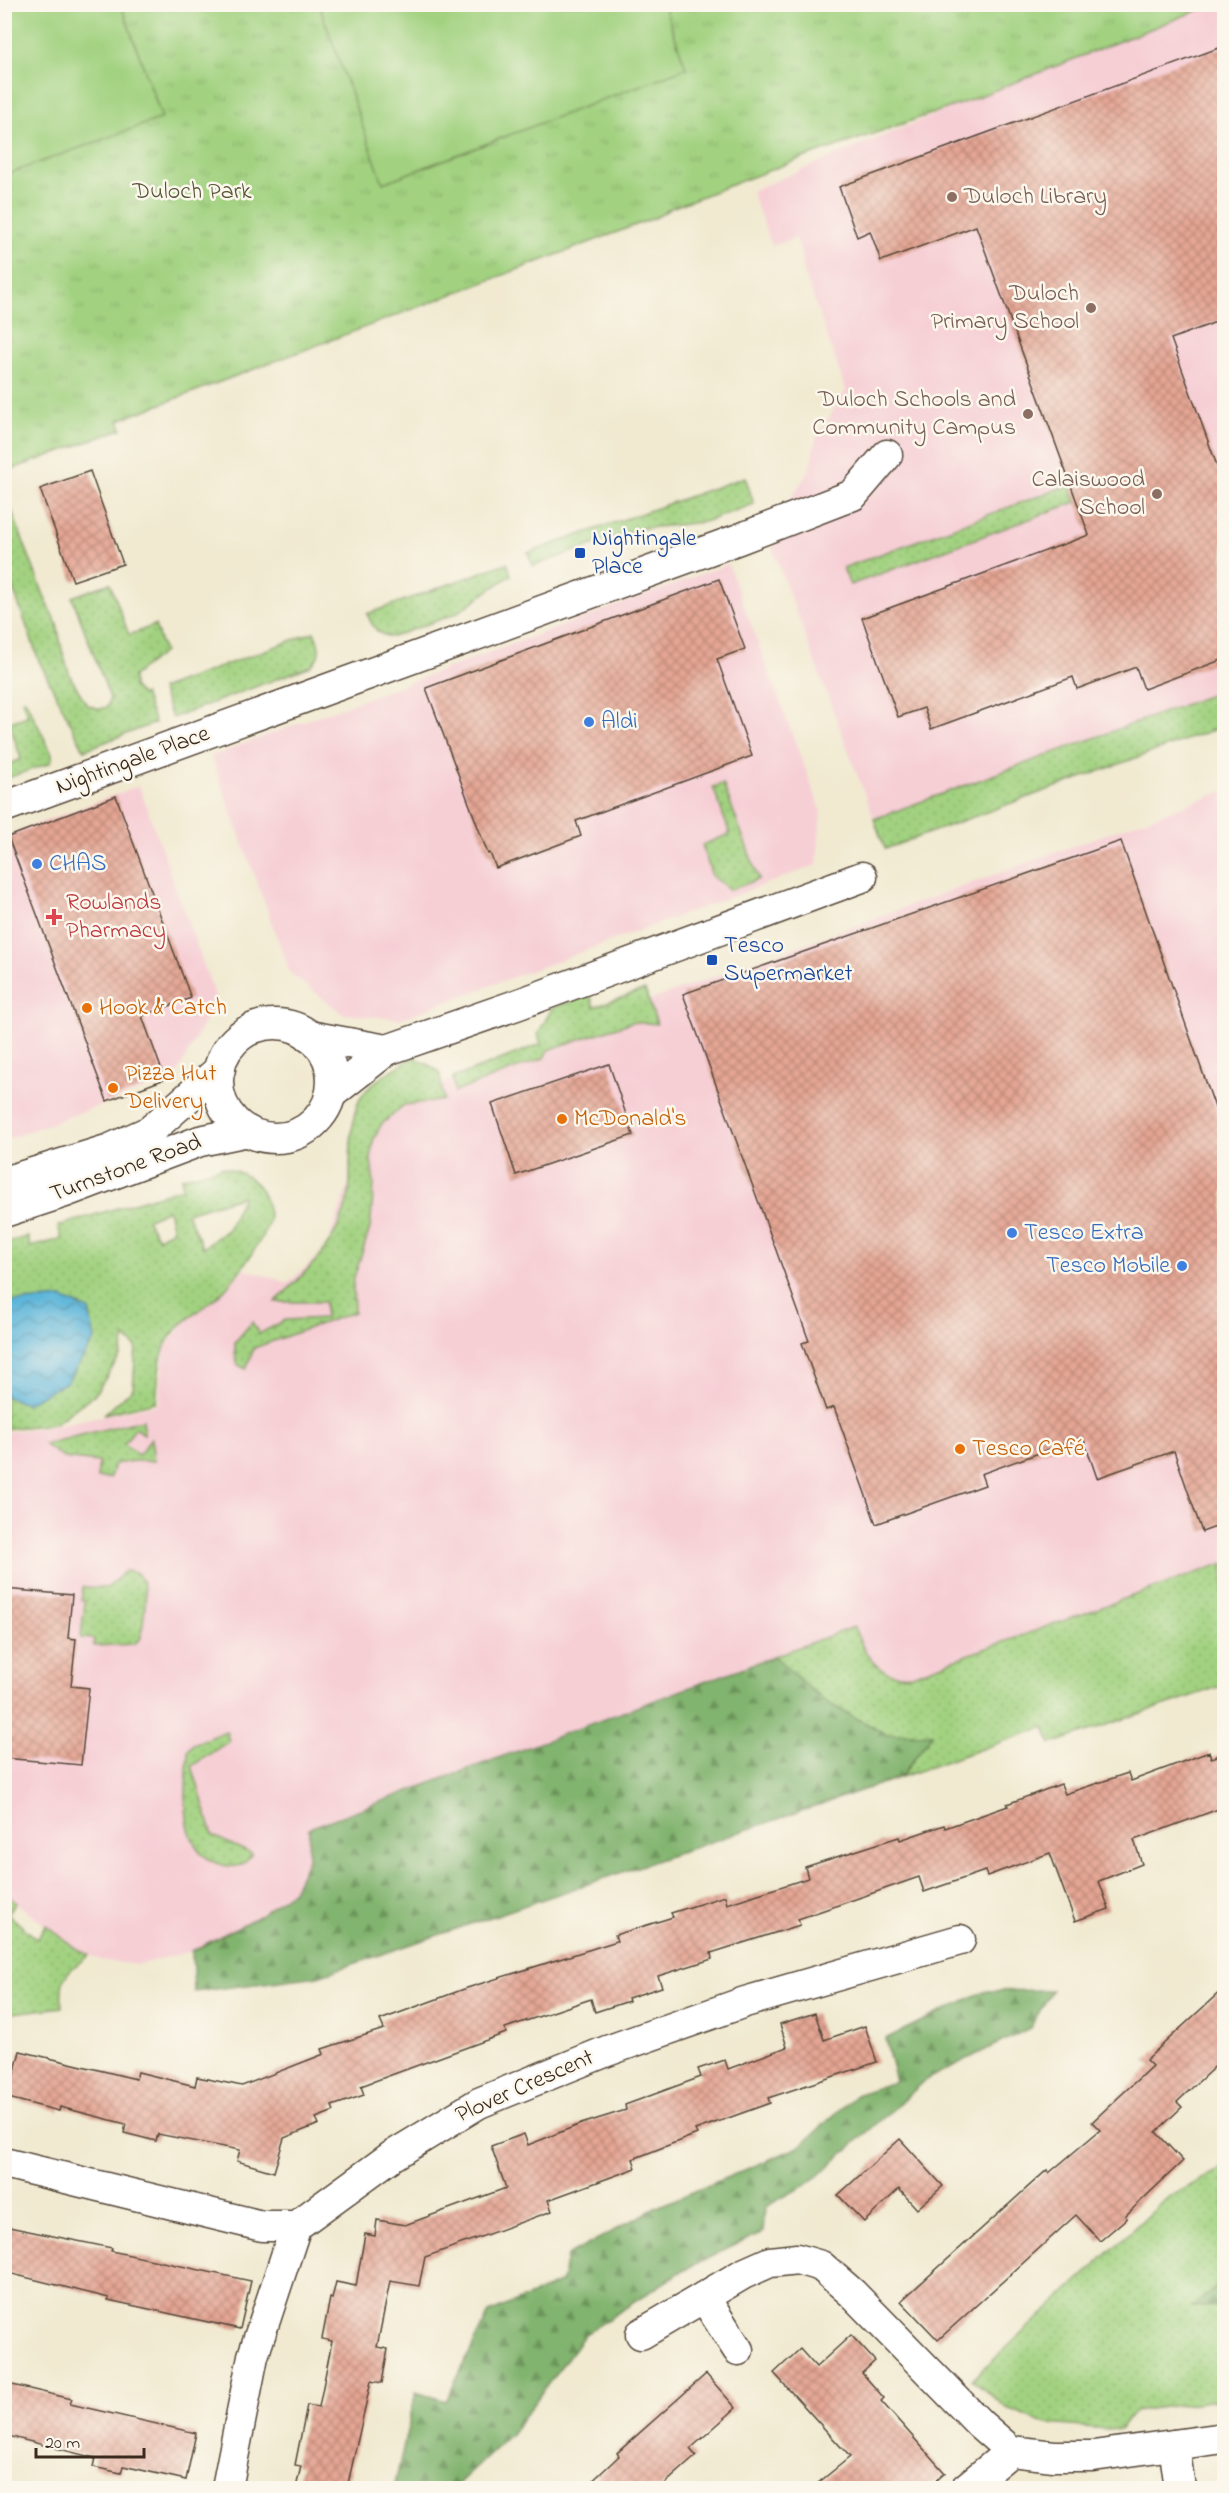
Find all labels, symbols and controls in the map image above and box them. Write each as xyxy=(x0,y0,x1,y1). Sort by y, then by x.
park label: Duloch Park xyxy=(131,175,252,210)
place label: Duloch Library xyxy=(963,180,1107,216)
marker: Duloch Library xyxy=(945,190,959,204)
place label: Duloch Primary School xyxy=(931,277,1079,341)
marker: Duloch Primary School xyxy=(1084,301,1098,315)
place label: Duloch Schools and Community Campus xyxy=(812,383,1017,447)
marker: Duloch Schools and Community Campus xyxy=(1021,407,1035,421)
place label: Calaiswood School xyxy=(1031,463,1146,526)
marker: Calaiswood School xyxy=(1150,487,1164,501)
place label: Nightingale Place xyxy=(592,522,697,585)
marker: Nightingale Place xyxy=(573,546,587,560)
place label: Aldi xyxy=(601,705,638,740)
marker: Aldi xyxy=(582,715,596,729)
street label: Nightingale Place xyxy=(51,717,215,805)
place label: CHAS xyxy=(49,847,106,882)
marker: CHAS xyxy=(30,857,44,871)
place label: Rowlands Pharmacy xyxy=(66,886,166,950)
marker: Rowlands Pharmacy xyxy=(47,910,61,924)
place label: Tesco Supermarket xyxy=(724,929,853,992)
marker: Tesco Supermarket xyxy=(705,953,719,967)
place label: Hook & Catch xyxy=(99,991,227,1026)
marker: Hook & Catch xyxy=(80,1001,94,1015)
place label: Pizza Hut Delivery xyxy=(124,1057,217,1121)
marker: Pizza Hut Delivery xyxy=(106,1081,120,1095)
place label: McDonald's xyxy=(574,1102,686,1137)
marker: McDonald's xyxy=(555,1112,569,1126)
street label: Turnstone Road xyxy=(45,1125,207,1213)
place label: Tesco Extra xyxy=(1024,1216,1144,1251)
marker: Tesco Extra xyxy=(1005,1226,1019,1240)
place label: Tesco Mobile xyxy=(1046,1249,1170,1284)
marker: Tesco Mobile xyxy=(1175,1259,1189,1273)
place label: Tesco Café xyxy=(972,1432,1085,1467)
marker: Tesco Café xyxy=(953,1442,967,1456)
street label: Plover Crescent xyxy=(450,2041,600,2133)
scale bar xyxy=(36,2421,144,2459)
text: 20 m xyxy=(45,2431,80,2457)

